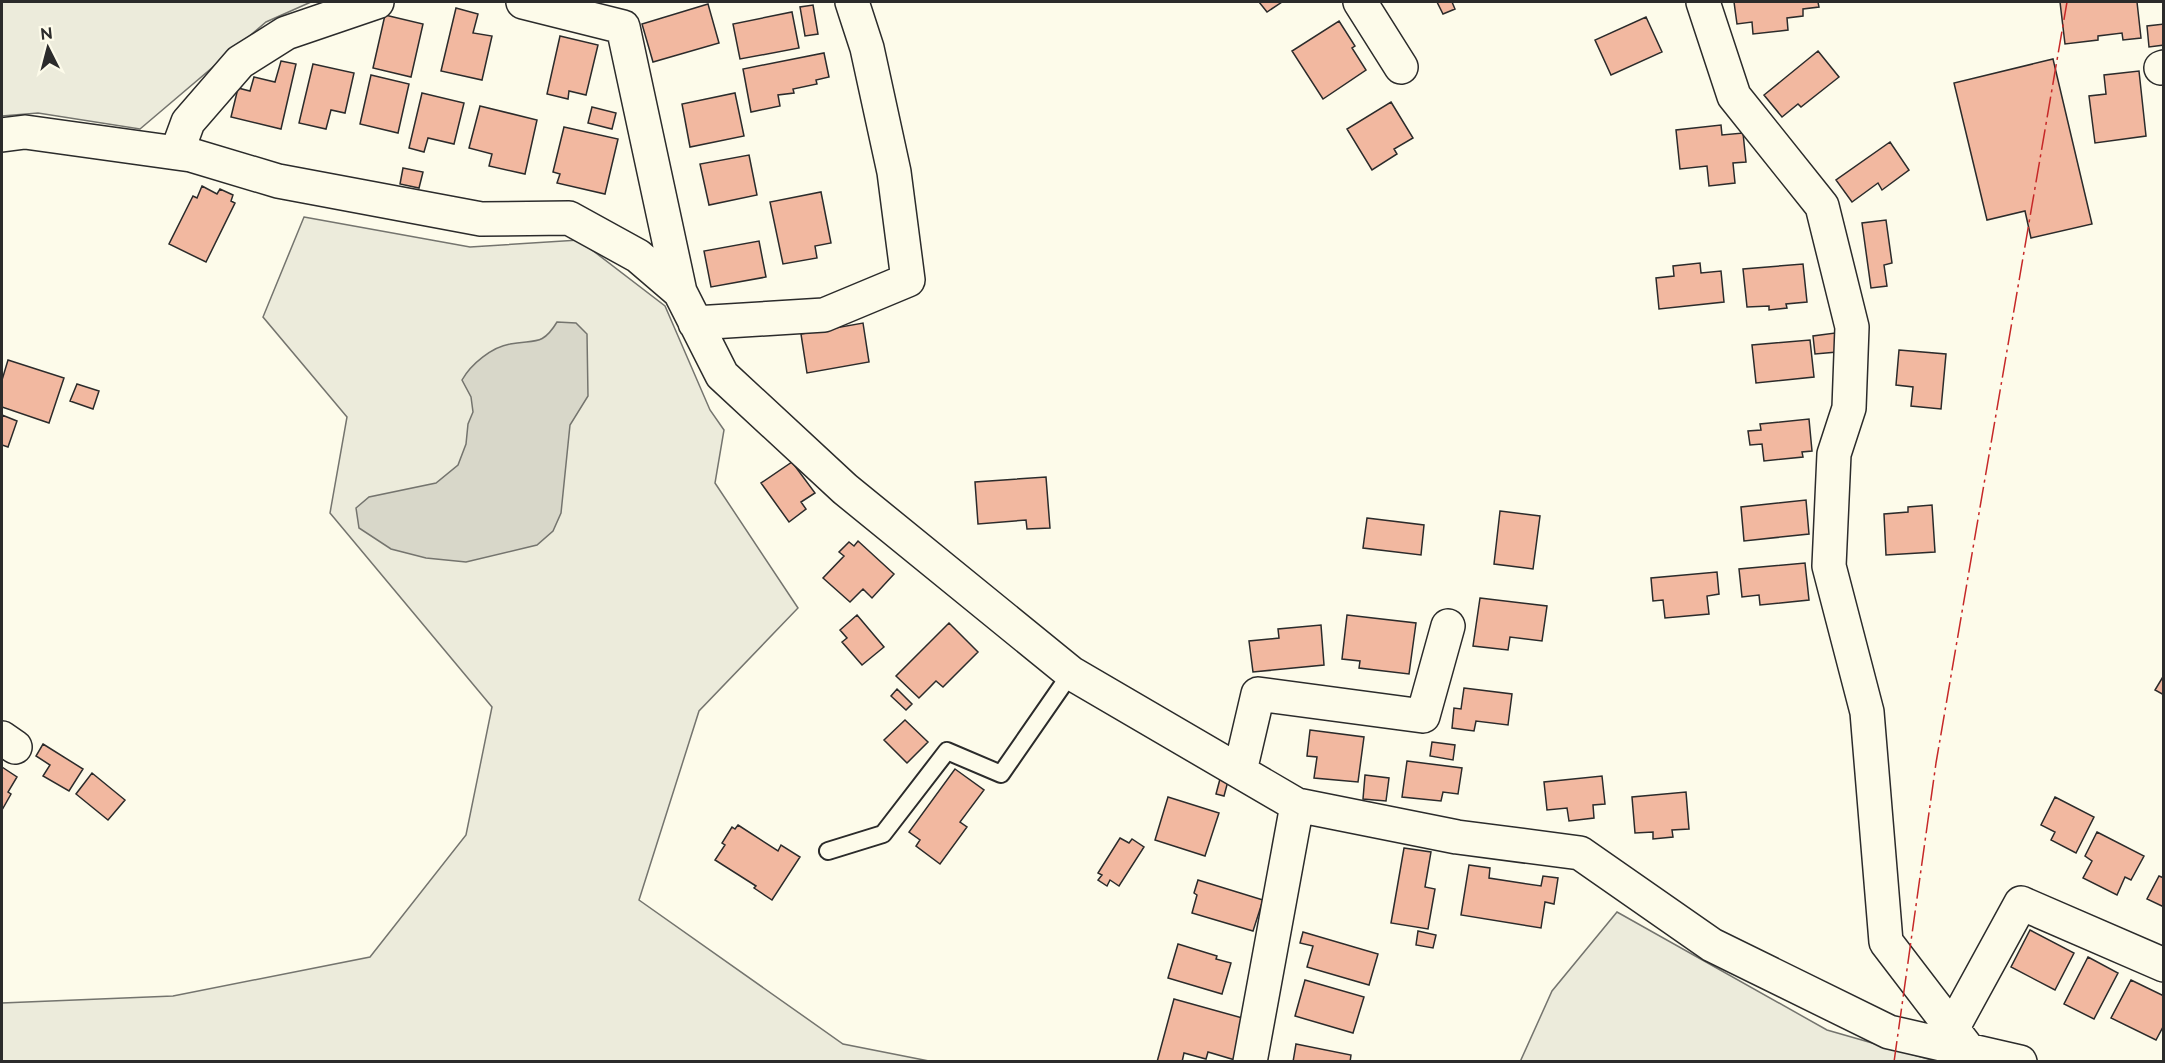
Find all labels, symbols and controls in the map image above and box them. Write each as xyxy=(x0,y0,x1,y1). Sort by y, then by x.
north arrow xyxy=(18,18,78,78)
text: N xyxy=(39,23,54,44)

